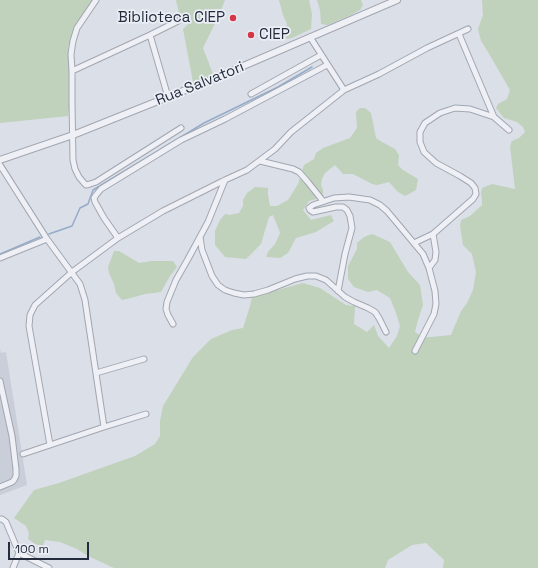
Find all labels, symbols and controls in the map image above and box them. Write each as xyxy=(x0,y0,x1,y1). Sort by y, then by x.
place label: Biblioteca CIEP xyxy=(118,9,225,27)
marker: Biblioteca CIEP xyxy=(228,13,238,23)
place label: CIEP xyxy=(259,26,290,44)
marker: CIEP xyxy=(246,30,256,40)
street label: Rua Salvatori xyxy=(153,58,247,110)
scale bar xyxy=(10,534,91,560)
text: 100 m xyxy=(15,541,49,557)

